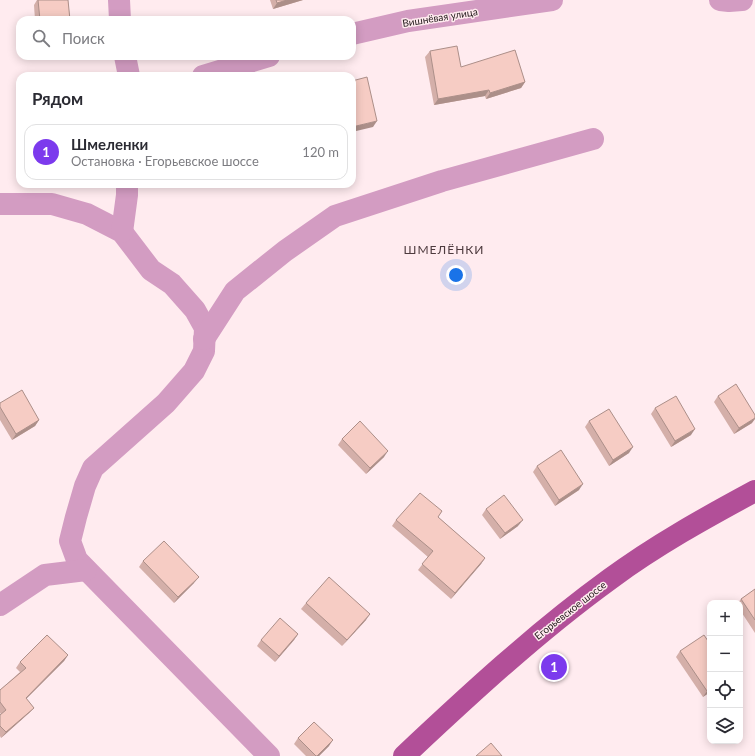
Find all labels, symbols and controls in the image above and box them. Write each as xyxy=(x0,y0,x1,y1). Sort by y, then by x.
street label: Вишнёвая улица xyxy=(402,5,478,29)
search box xyxy=(16,16,356,60)
icon: search xyxy=(30,27,52,49)
text: Поиск xyxy=(62,29,105,47)
text: Рядом xyxy=(32,88,83,109)
text: Шмеленки xyxy=(71,135,148,153)
text: 1 xyxy=(42,144,50,160)
text: 120 m xyxy=(302,144,339,160)
text: Остановка · Егорьевское шоссе xyxy=(71,153,259,169)
district label: ШМЕЛЁНКИ xyxy=(404,242,485,257)
your location xyxy=(446,265,466,285)
street label: Егорьевское шоссе xyxy=(532,578,608,642)
map controls xyxy=(707,600,743,744)
button: + xyxy=(707,600,743,636)
button: − xyxy=(707,636,743,672)
pin: 1 xyxy=(541,652,567,682)
button: locate xyxy=(707,672,743,708)
button: layers xyxy=(707,708,743,744)

